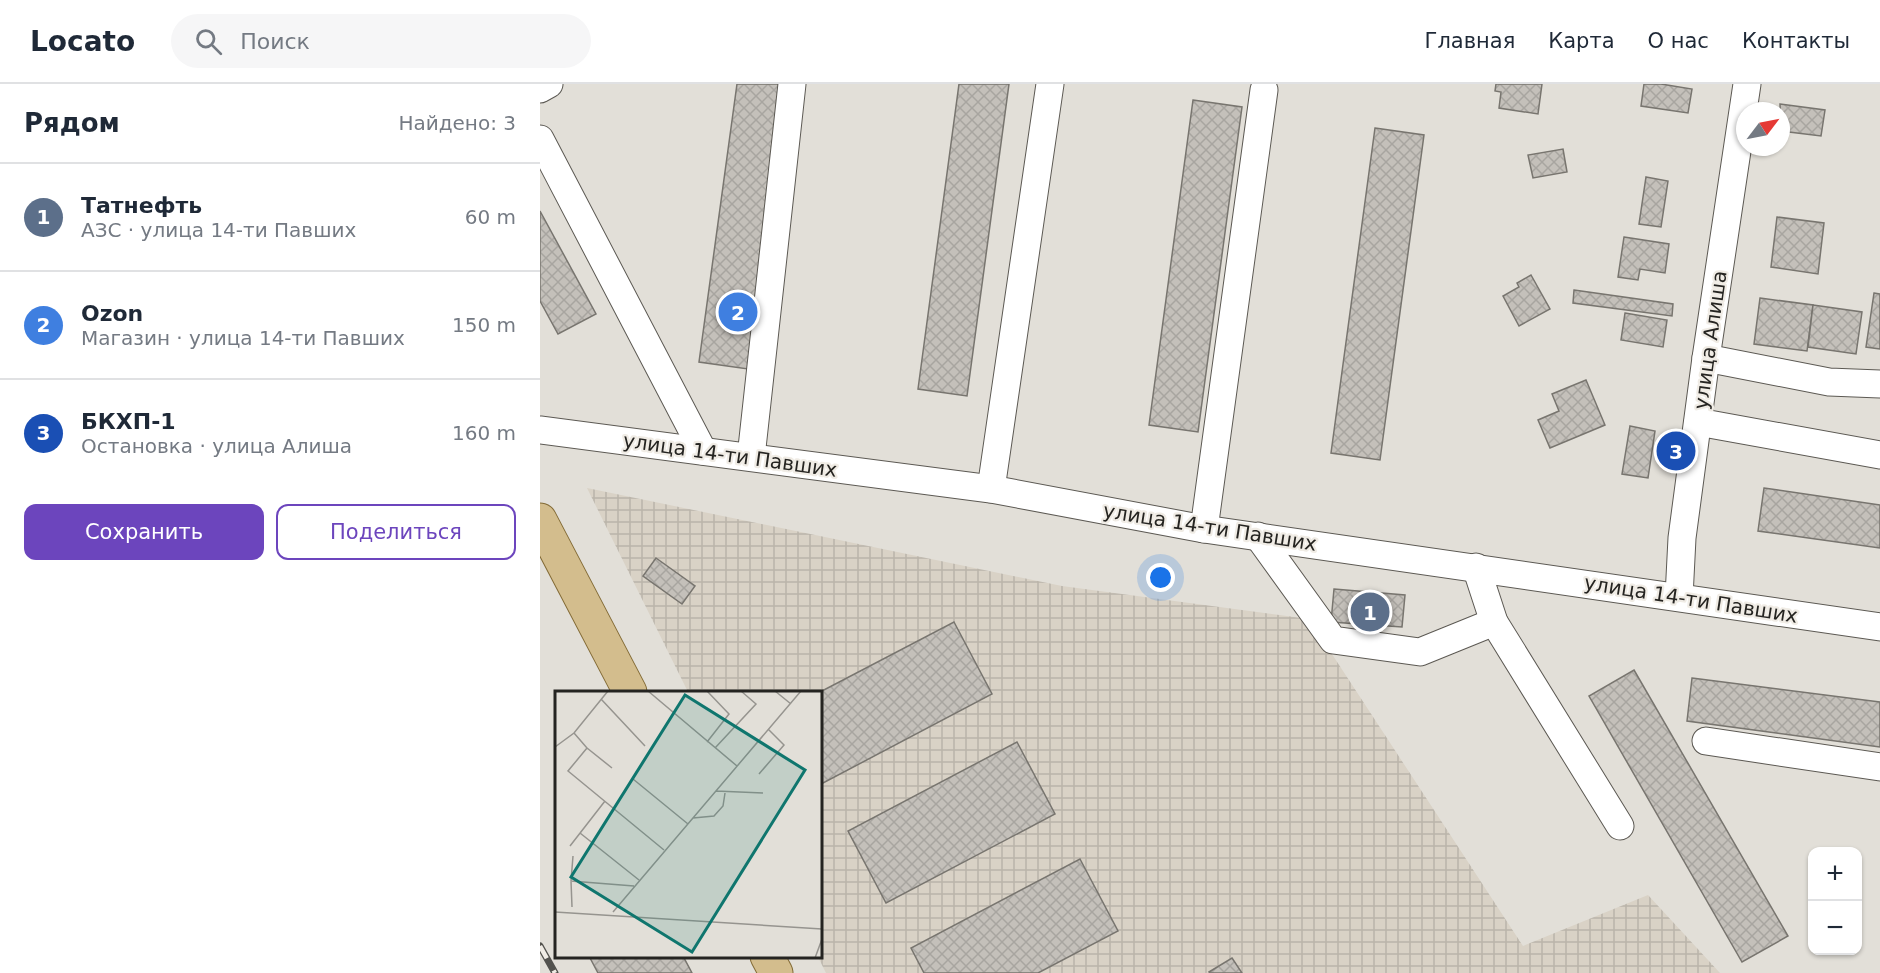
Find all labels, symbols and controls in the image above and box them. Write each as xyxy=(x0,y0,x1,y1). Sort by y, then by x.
search box xyxy=(171,14,591,68)
text: Locato xyxy=(30,25,135,58)
icon: search xyxy=(192,25,225,58)
text: Поиск xyxy=(240,29,310,54)
text: Главная xyxy=(1425,29,1515,53)
text: Карта xyxy=(1548,29,1615,53)
text: О нас xyxy=(1648,29,1709,53)
text: Контакты xyxy=(1742,29,1850,53)
north arrow xyxy=(1736,102,1790,156)
text: Рядом xyxy=(24,108,120,138)
text: Найдено: 3 xyxy=(398,111,516,135)
text: Татнефть xyxy=(81,193,202,218)
text: 1 xyxy=(37,205,50,229)
text: 60 m xyxy=(465,205,516,229)
text: АЗС · улица 14-ти Павших xyxy=(81,218,356,242)
street label: улица Алиша xyxy=(1688,269,1732,411)
pin: 2 xyxy=(718,290,758,334)
text: Ozon xyxy=(81,301,143,326)
text: 2 xyxy=(37,313,50,337)
text: 150 m xyxy=(452,313,516,337)
text: Магазин · улица 14-ти Павших xyxy=(81,326,405,350)
text: БКХП-1 xyxy=(81,409,176,434)
text: 3 xyxy=(37,421,50,445)
text: 160 m xyxy=(452,421,516,445)
street label: улица 14-ти Павших xyxy=(622,428,839,482)
pin: 3 xyxy=(1656,428,1696,473)
text: Остановка · улица Алиша xyxy=(81,434,352,458)
street label: улица 14-ти Павших xyxy=(1102,498,1319,556)
button: Сохранить xyxy=(24,504,264,560)
button: Поделиться xyxy=(276,504,516,560)
your location xyxy=(1146,563,1175,592)
street label: улица 14-ти Павших xyxy=(1583,570,1800,628)
pin: 1 xyxy=(1350,590,1390,634)
inset map xyxy=(555,691,822,958)
map controls xyxy=(1808,847,1862,955)
button: + xyxy=(1808,847,1862,901)
button: − xyxy=(1808,901,1862,955)

